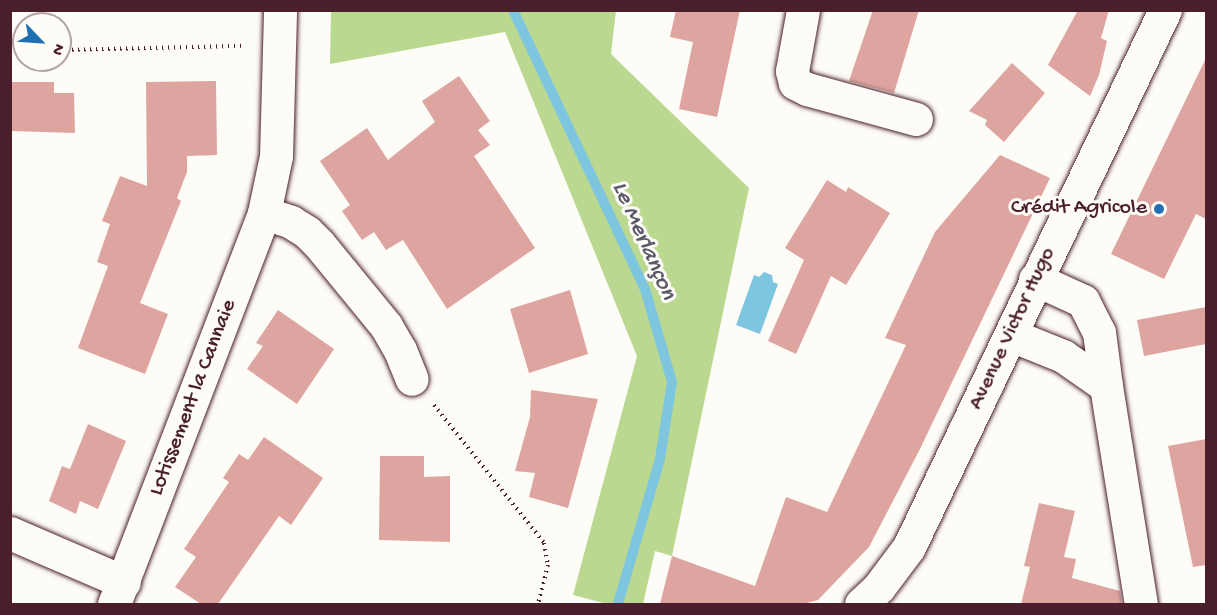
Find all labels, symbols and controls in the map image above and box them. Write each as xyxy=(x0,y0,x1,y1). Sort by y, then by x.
north arrow xyxy=(12,12,72,72)
text: N xyxy=(46,40,68,58)
water label: Le Merlançon xyxy=(604,177,682,305)
place label: Crédit Agricole xyxy=(1011,196,1147,222)
marker: Crédit Agricole xyxy=(1152,202,1166,216)
street label: Avenue Victor Hugo xyxy=(964,244,1062,414)
street label: Lotissement la Cannaie xyxy=(144,296,244,500)

